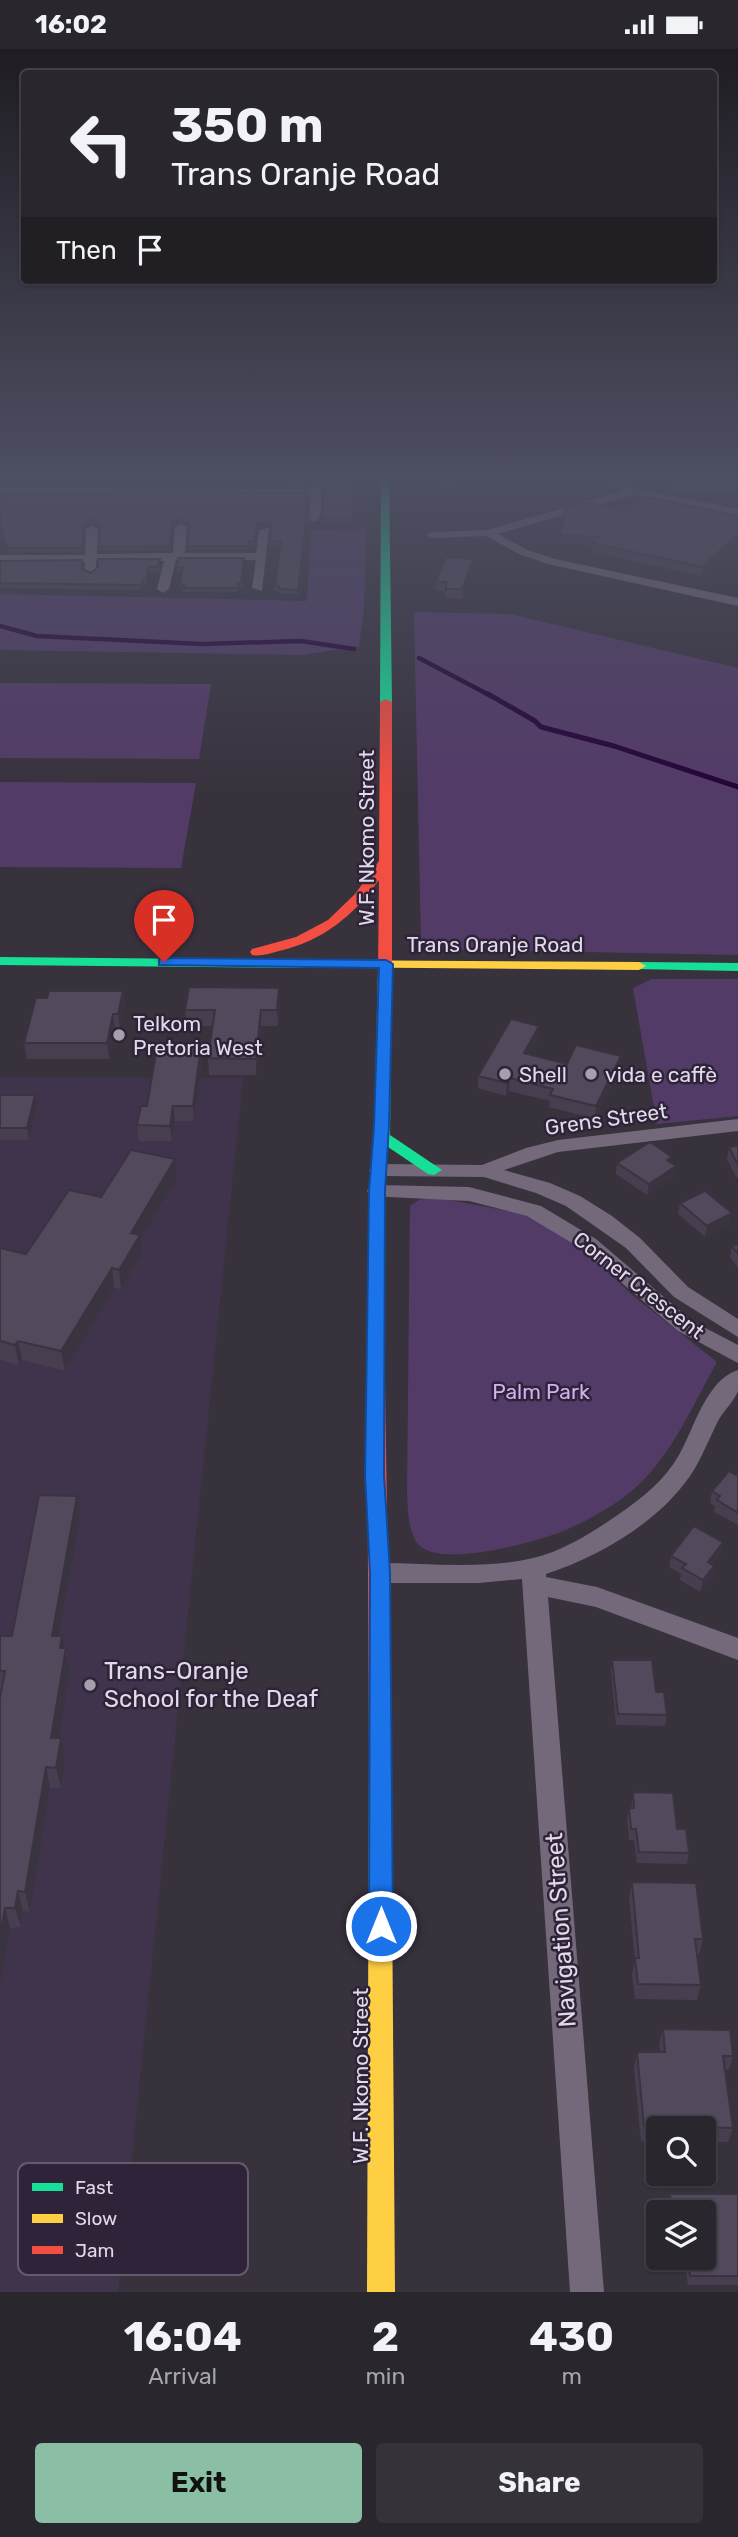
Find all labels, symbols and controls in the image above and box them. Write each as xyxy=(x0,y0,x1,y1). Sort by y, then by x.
text: 16:02 xyxy=(35,9,107,40)
text: 350 m xyxy=(171,96,324,154)
icon: left xyxy=(56,98,147,189)
text: Trans Oranje Road xyxy=(171,155,440,193)
icon: arrive xyxy=(131,231,169,269)
text: Then xyxy=(56,235,117,266)
street label: W.F. Nkomo Street xyxy=(354,750,379,926)
pin xyxy=(134,890,194,962)
icon: arrive xyxy=(145,901,183,939)
street label: Trans Oranje Road xyxy=(407,932,583,957)
place label: Telkom Pretoria West xyxy=(133,1011,263,1060)
marker: Telkom Pretoria West xyxy=(111,1027,127,1043)
place label: Shell xyxy=(519,1062,567,1087)
place label: vida e caffè xyxy=(605,1062,717,1087)
marker: Shell xyxy=(497,1066,513,1082)
marker: vida e caffè xyxy=(583,1066,599,1082)
street label: Grens Street xyxy=(543,1098,669,1140)
street label: Corner Crescent xyxy=(568,1226,710,1344)
park label: Palm Park xyxy=(492,1379,590,1404)
place label: Trans-Oranje School for the Deaf xyxy=(104,1657,319,1713)
marker: Trans-Oranje School for the Deaf xyxy=(82,1677,98,1693)
street label: Navigation Street xyxy=(540,1832,582,2028)
position arrow xyxy=(344,1889,418,1963)
street label: W.F. Nkomo Street xyxy=(348,1988,373,2164)
map controls xyxy=(646,2116,716,2270)
button: search xyxy=(646,2116,716,2186)
legend xyxy=(18,2163,248,2275)
text: Fast xyxy=(75,2176,114,2199)
button: layers xyxy=(646,2200,716,2270)
text: Slow xyxy=(75,2207,117,2230)
text: Jam xyxy=(75,2239,114,2262)
text: 16:04 xyxy=(124,2312,242,2362)
text: 2 xyxy=(372,2312,399,2362)
text: 430 xyxy=(529,2312,614,2362)
text: Arrival xyxy=(148,2362,217,2390)
text: min xyxy=(365,2362,405,2390)
text: m xyxy=(561,2362,582,2390)
button: Exit xyxy=(35,2443,362,2523)
button: Share xyxy=(376,2443,703,2523)

